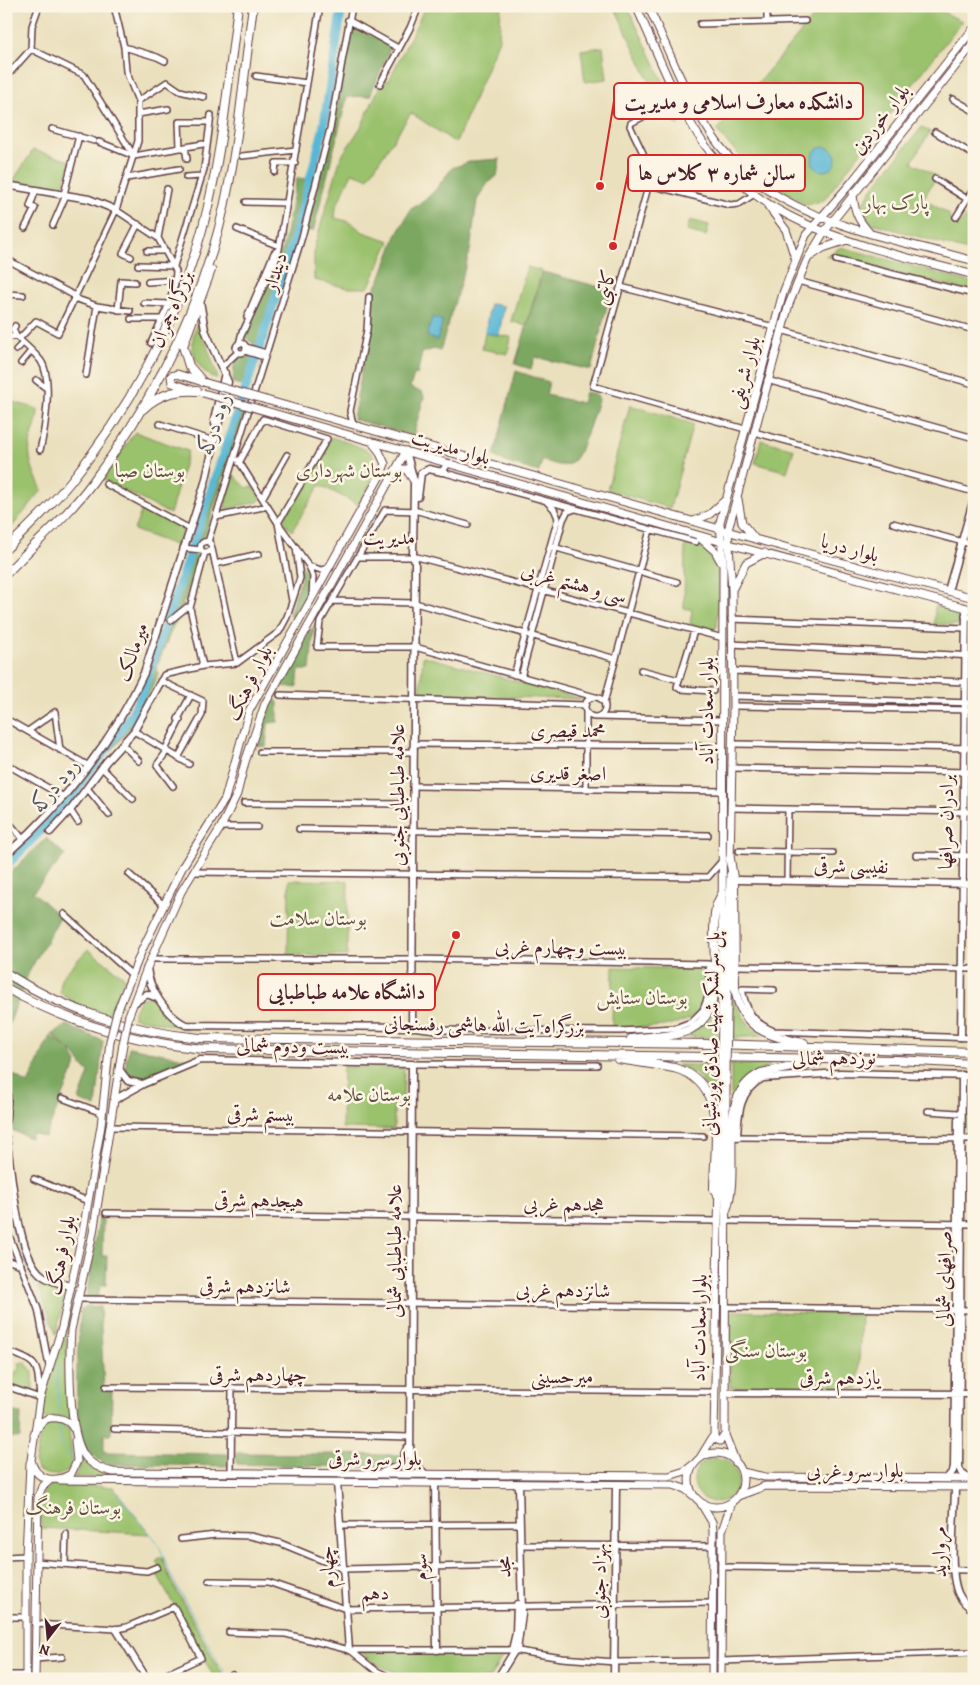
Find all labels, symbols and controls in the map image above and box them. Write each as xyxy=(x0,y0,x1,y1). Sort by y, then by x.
street label: بلوار خوردین xyxy=(844,78,916,160)
callout: دانشکده معارف اسلامی و مدیریت xyxy=(614,83,863,119)
text: دانشکده معارف اسلامی و مدیریت xyxy=(624,88,854,116)
callout: سالن شماره ۳ کلاس ها xyxy=(628,155,805,191)
text: سالن شماره ۳ کلاس ها xyxy=(638,159,796,187)
park label: پارک بهار xyxy=(862,189,930,217)
street label: دیندار xyxy=(256,249,294,297)
street label: بزرگراه چمران xyxy=(143,266,199,352)
street label: کاتبی xyxy=(587,266,624,308)
street label: بلوار شریفی xyxy=(721,333,768,411)
water label: رود درکه xyxy=(191,390,237,458)
street label: بلوار مدیریت xyxy=(408,423,494,471)
park label: بوستان صبا xyxy=(115,457,185,484)
park label: بوستان شهرداری xyxy=(296,457,402,484)
district label: مدیریت xyxy=(363,523,415,551)
street label: بلوار دریا xyxy=(818,527,882,569)
street label: سی و هشتم غربی xyxy=(517,556,630,616)
street label: میرمالک xyxy=(109,619,155,685)
street label: بلوار فرهنگ xyxy=(219,641,279,725)
street label: بلوار سعادت آباد xyxy=(693,657,720,765)
street label: محمد قیصری xyxy=(530,717,606,744)
street label: علامه طباطبایی جنوبی xyxy=(384,724,412,866)
water label: رود درکه xyxy=(24,752,86,818)
street label: اصغر قدیری xyxy=(529,759,607,787)
street label: برادران صرافها xyxy=(932,774,960,870)
street label: نفیسی شرقی xyxy=(813,852,889,881)
park label: بوستان سلامت xyxy=(269,905,367,932)
street label: پل سرلشکر شهید صادق پورشیانی xyxy=(696,930,727,1136)
street label: بیست وچهارم غربی xyxy=(494,932,627,966)
callout: دانشگاه علامه طباطبایی xyxy=(258,974,435,1010)
text: دانشگاه علامه طباطبایی xyxy=(268,978,425,1006)
park label: بوستان ستایش xyxy=(596,984,688,1011)
street label: بزرگراه آیت الله هاشمی رفسنجانی xyxy=(384,1008,585,1040)
street label: بیست ودوم شمالی xyxy=(236,1032,350,1064)
street label: نوزدهم شمالی xyxy=(792,1044,877,1077)
park label: بوستان علامه xyxy=(327,1081,411,1108)
street label: بیستم شرقی xyxy=(227,1100,295,1134)
street label: علامه طباطبایی شمالی xyxy=(381,1184,408,1318)
street label: هیجدهم شرقی xyxy=(214,1186,304,1219)
street label: هجدهم غربی xyxy=(523,1190,605,1223)
street label: بلوار فرهنگ xyxy=(40,1213,82,1297)
street label: صرافهای شمالی xyxy=(930,1231,958,1327)
street label: شانزدهم شرقی xyxy=(199,1272,291,1305)
street label: بلوار سعادت آباد xyxy=(685,1274,713,1382)
street label: شانزدهم غربی xyxy=(515,1276,611,1309)
park label: بوستان سنگی xyxy=(725,1337,807,1364)
street label: چهاردهم شرقی xyxy=(209,1361,307,1393)
street label: میرحسینی xyxy=(531,1363,593,1391)
street label: یازدهم شرقی xyxy=(800,1364,882,1396)
street label: بلوار سرو شرقی xyxy=(328,1445,422,1472)
street label: بلوار سرو غربی xyxy=(807,1457,903,1485)
park label: بوستان فرهنگ xyxy=(25,1494,121,1521)
street label: مروارید xyxy=(925,1526,953,1578)
street label: بهزاد جنوبی xyxy=(585,1543,614,1619)
street label: چهارم xyxy=(312,1545,346,1589)
street label: سوم xyxy=(406,1553,438,1581)
street label: مجد xyxy=(490,1556,518,1578)
street label: دهم xyxy=(361,1579,390,1612)
north arrow xyxy=(22,1612,72,1662)
text: N xyxy=(37,1639,52,1661)

